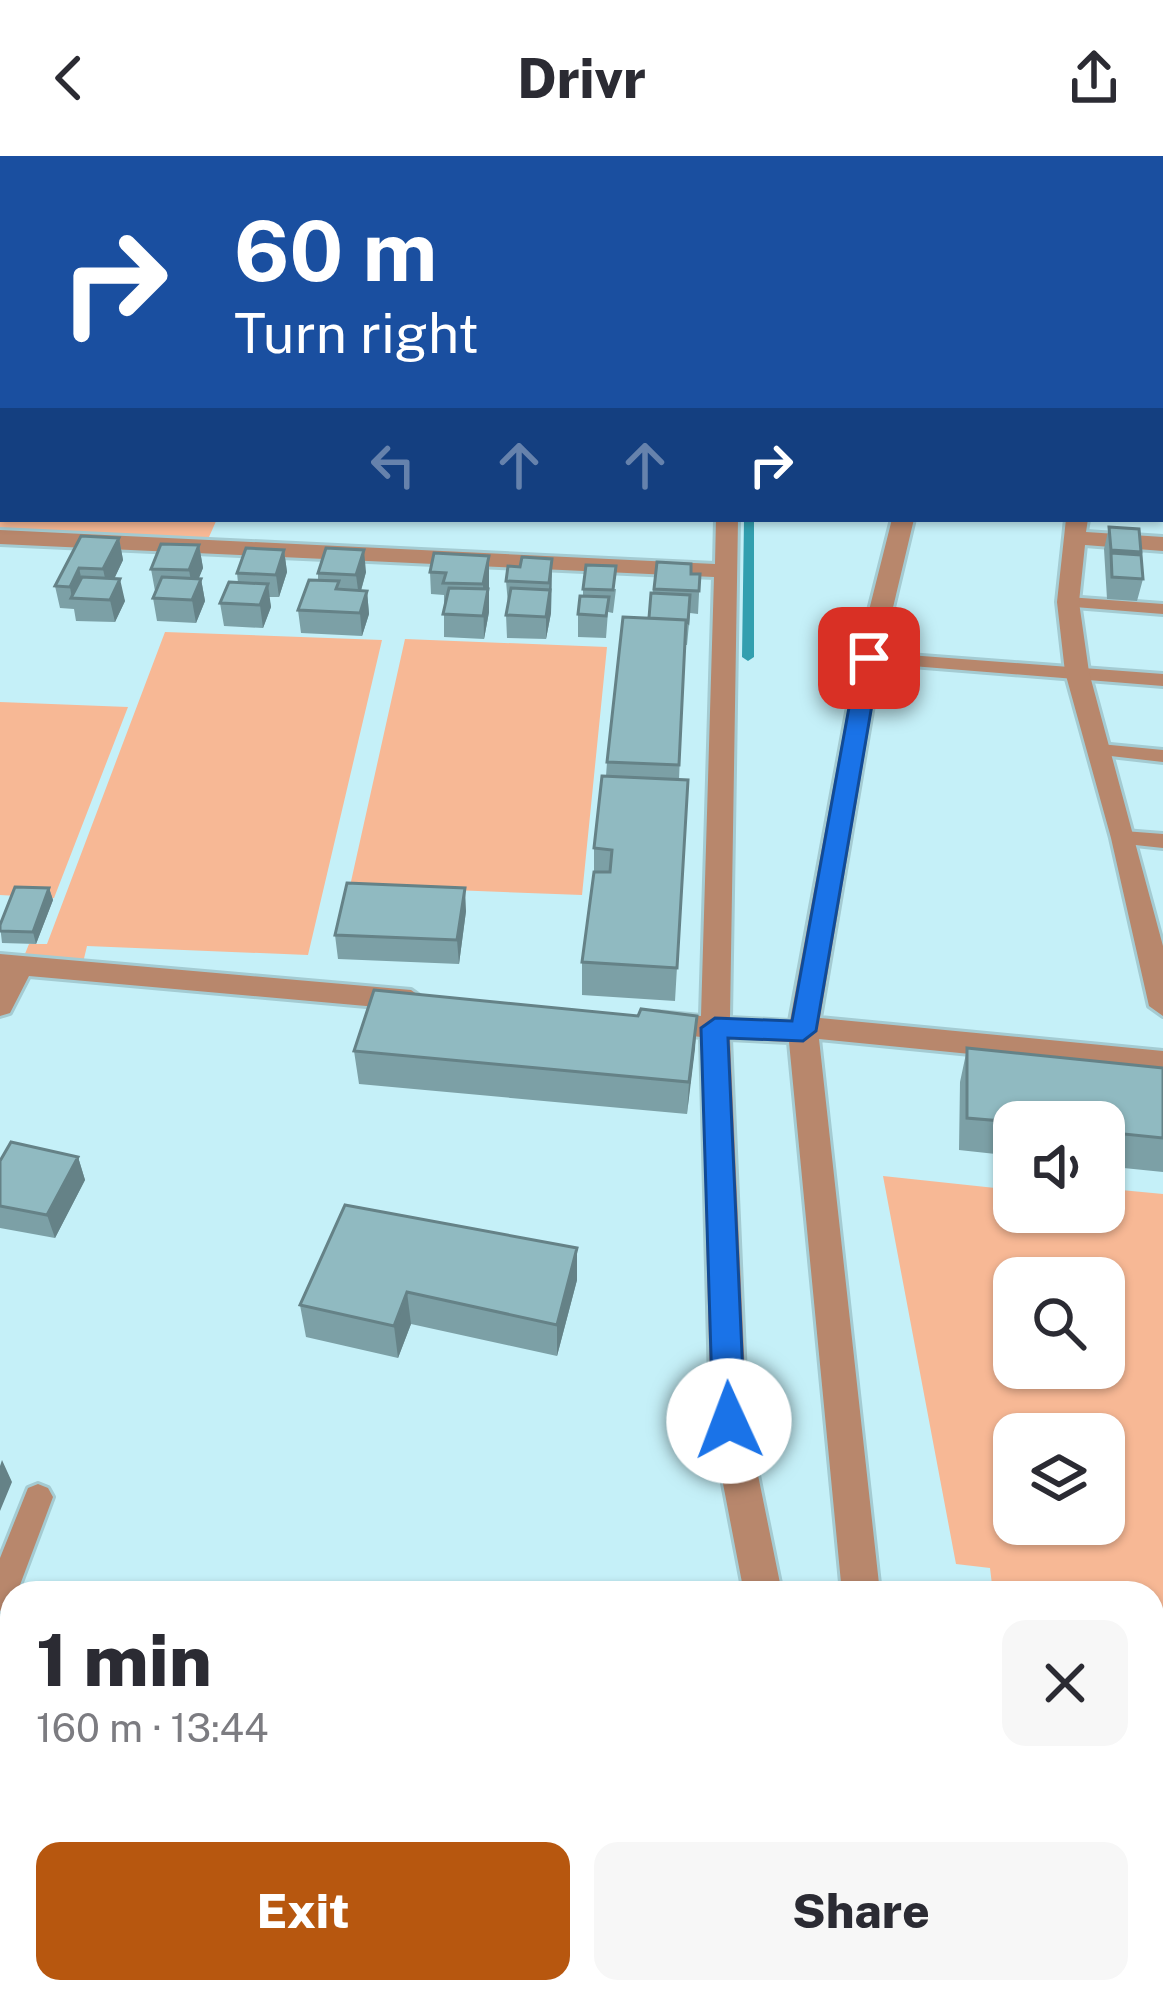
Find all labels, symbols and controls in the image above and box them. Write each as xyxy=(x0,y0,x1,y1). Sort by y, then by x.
icon: back xyxy=(36,45,102,111)
icon: share xyxy=(1061,45,1127,111)
text: Drivr xyxy=(517,47,646,110)
text: 60 m xyxy=(234,201,438,300)
icon: right xyxy=(36,204,192,360)
text: Turn right xyxy=(234,302,479,365)
icon: left xyxy=(360,432,426,498)
icon: ahead xyxy=(486,432,552,498)
icon: ahead xyxy=(612,432,678,498)
icon: right xyxy=(738,432,804,498)
pin xyxy=(818,607,920,709)
icon: arrive xyxy=(836,625,902,691)
map controls xyxy=(993,1101,1125,1545)
button: sound xyxy=(993,1101,1125,1233)
button: search xyxy=(993,1257,1125,1389)
position arrow xyxy=(666,1358,792,1484)
button: layers xyxy=(993,1413,1125,1545)
text: 1 min xyxy=(36,1618,212,1702)
button: close xyxy=(1002,1620,1128,1746)
text: 160 m · 13:44 xyxy=(36,1705,269,1751)
button: Exit xyxy=(36,1842,570,1980)
button: Share xyxy=(594,1842,1128,1980)

